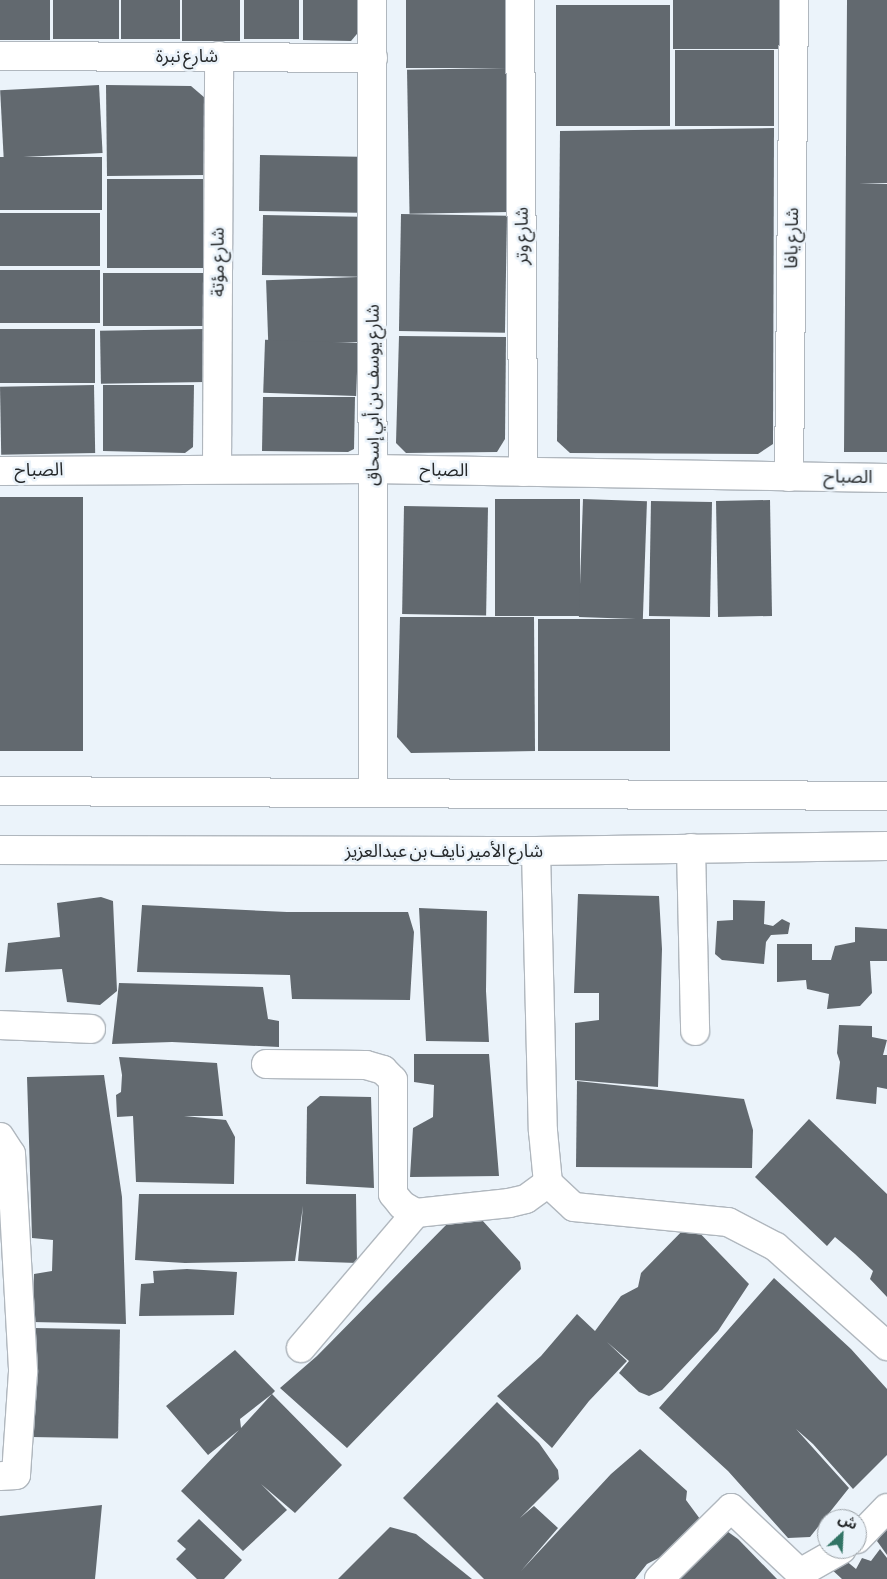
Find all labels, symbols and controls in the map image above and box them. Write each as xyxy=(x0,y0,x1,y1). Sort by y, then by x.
street label: شارع نبرة xyxy=(156,45,218,67)
street label: شارع وتر xyxy=(511,207,533,265)
street label: شارع يافا xyxy=(781,207,803,269)
street label: شارع مؤتة xyxy=(207,227,229,297)
street label: شارع يوسف بن أبي إسحاق xyxy=(362,304,384,486)
street label: الصباح xyxy=(14,459,64,481)
street label: الصباح xyxy=(419,459,469,481)
street label: الصباح xyxy=(823,466,873,488)
street label: شارع الأمير نايف بن عبدالعزيز xyxy=(345,840,543,862)
north arrow xyxy=(817,1509,867,1559)
text: ش xyxy=(836,1510,860,1533)

